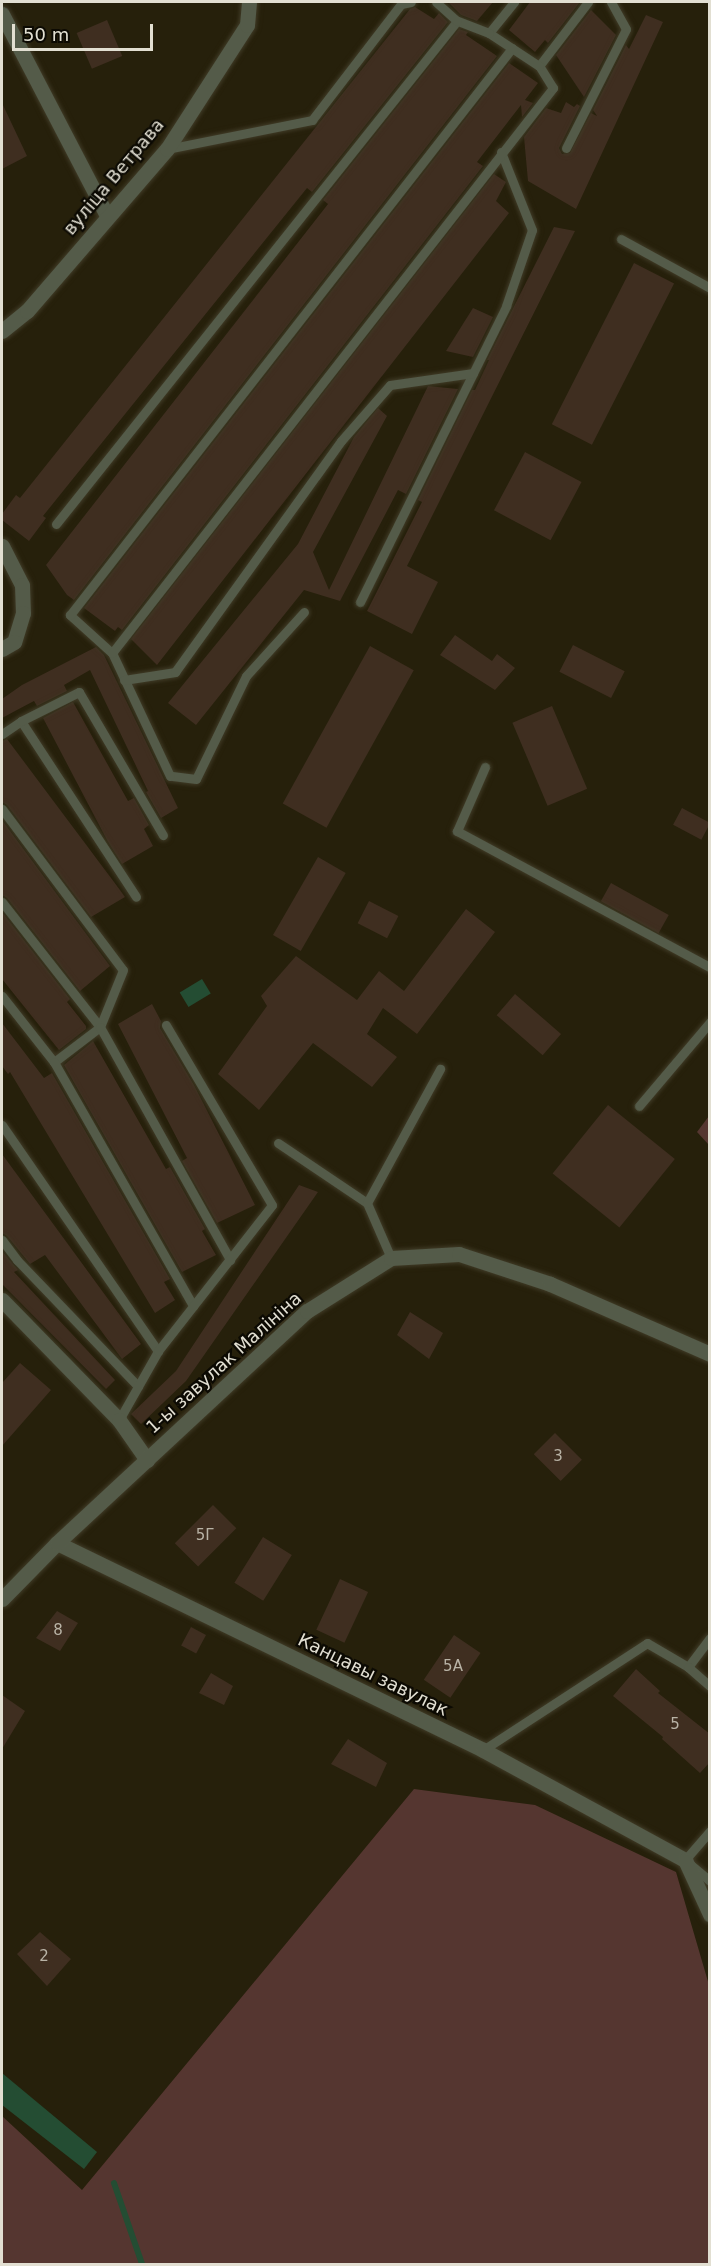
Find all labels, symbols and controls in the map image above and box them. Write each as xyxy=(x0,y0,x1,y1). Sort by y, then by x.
scale bar xyxy=(15,12,156,50)
text: 50 m xyxy=(23,24,69,45)
street label: вуліца Ветрава xyxy=(59,115,169,239)
street label: 1-ы завулак Малініна xyxy=(142,1288,306,1438)
house number: 3 xyxy=(553,1448,563,1466)
house number: 5Г xyxy=(196,1527,214,1545)
house number: 8 xyxy=(53,1622,63,1640)
street label: Канцавы завулак xyxy=(294,1629,452,1721)
house number: 5А xyxy=(443,1658,463,1676)
house number: 5 xyxy=(670,1716,680,1734)
house number: 2 xyxy=(39,1948,49,1966)

